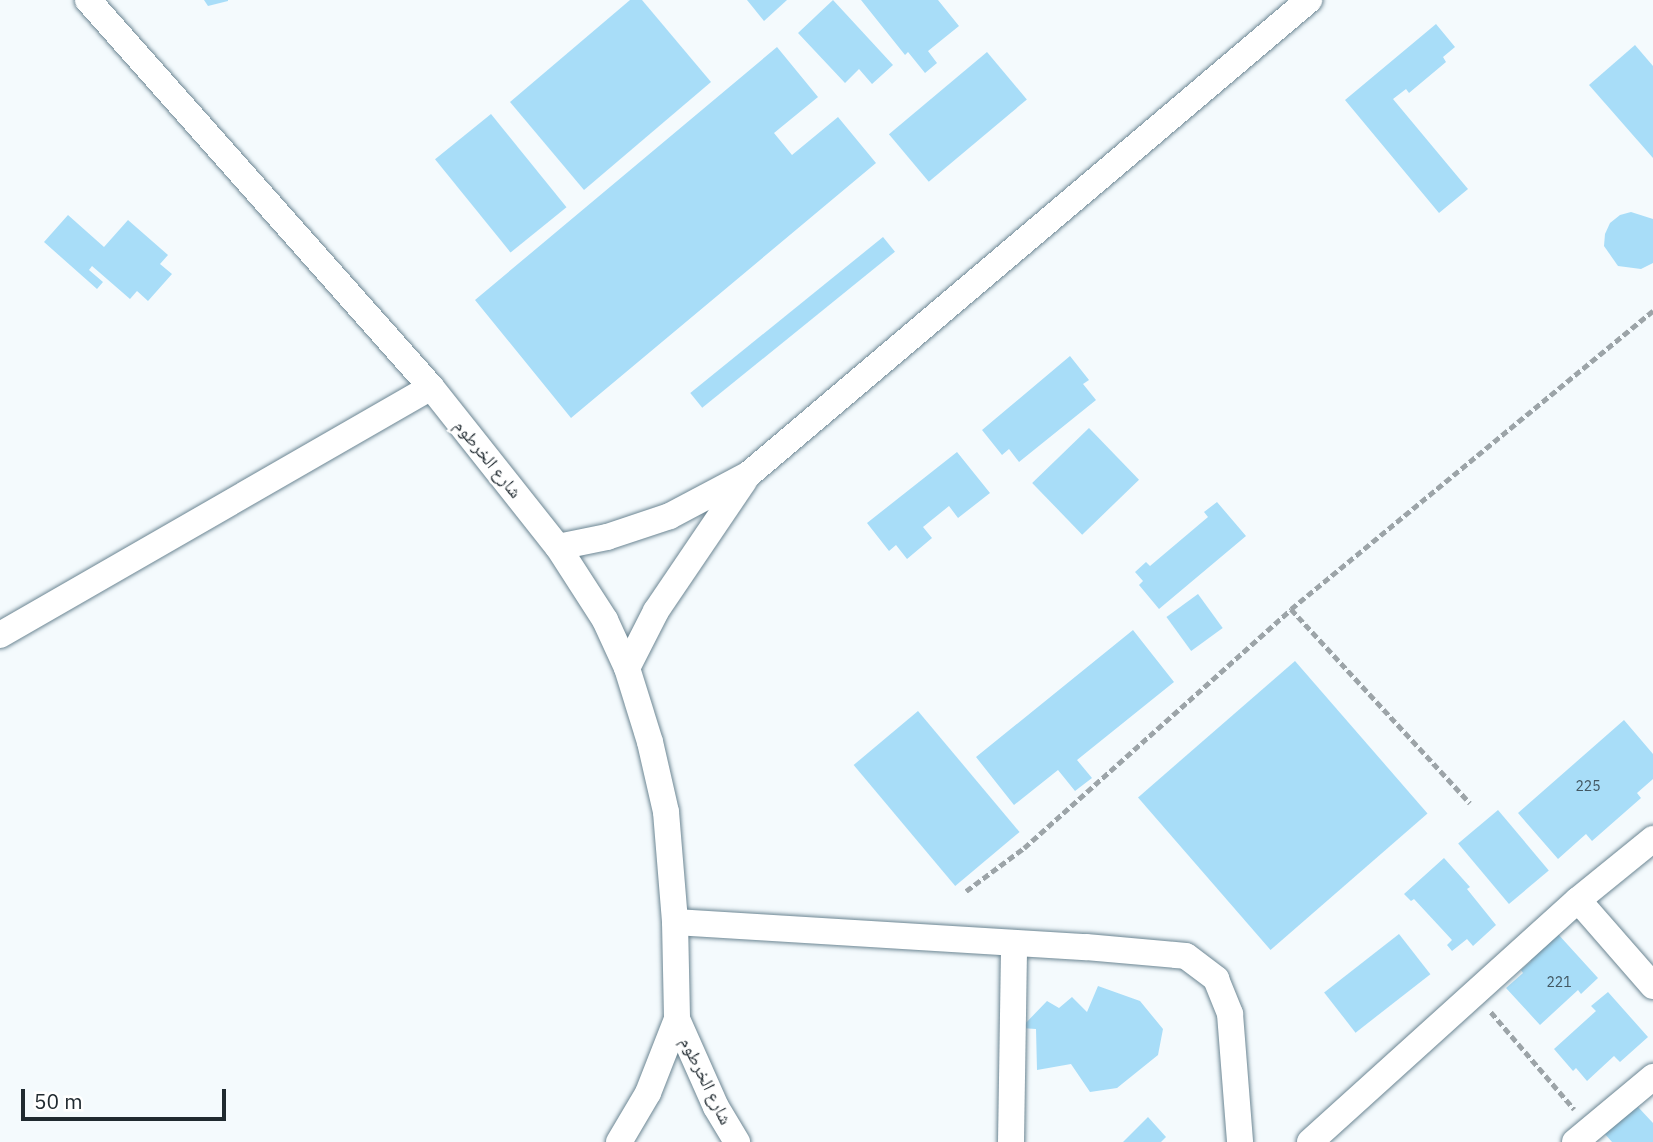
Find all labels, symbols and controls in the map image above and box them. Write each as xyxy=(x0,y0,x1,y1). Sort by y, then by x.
street label: شارع الخرطوم xyxy=(450,415,526,503)
house number: 225 xyxy=(1575,778,1601,794)
house number: 221 xyxy=(1546,974,1572,990)
street label: شارع الخرطوم xyxy=(675,1034,737,1128)
scale bar xyxy=(24,1076,229,1120)
text: 50 m xyxy=(34,1087,83,1115)

